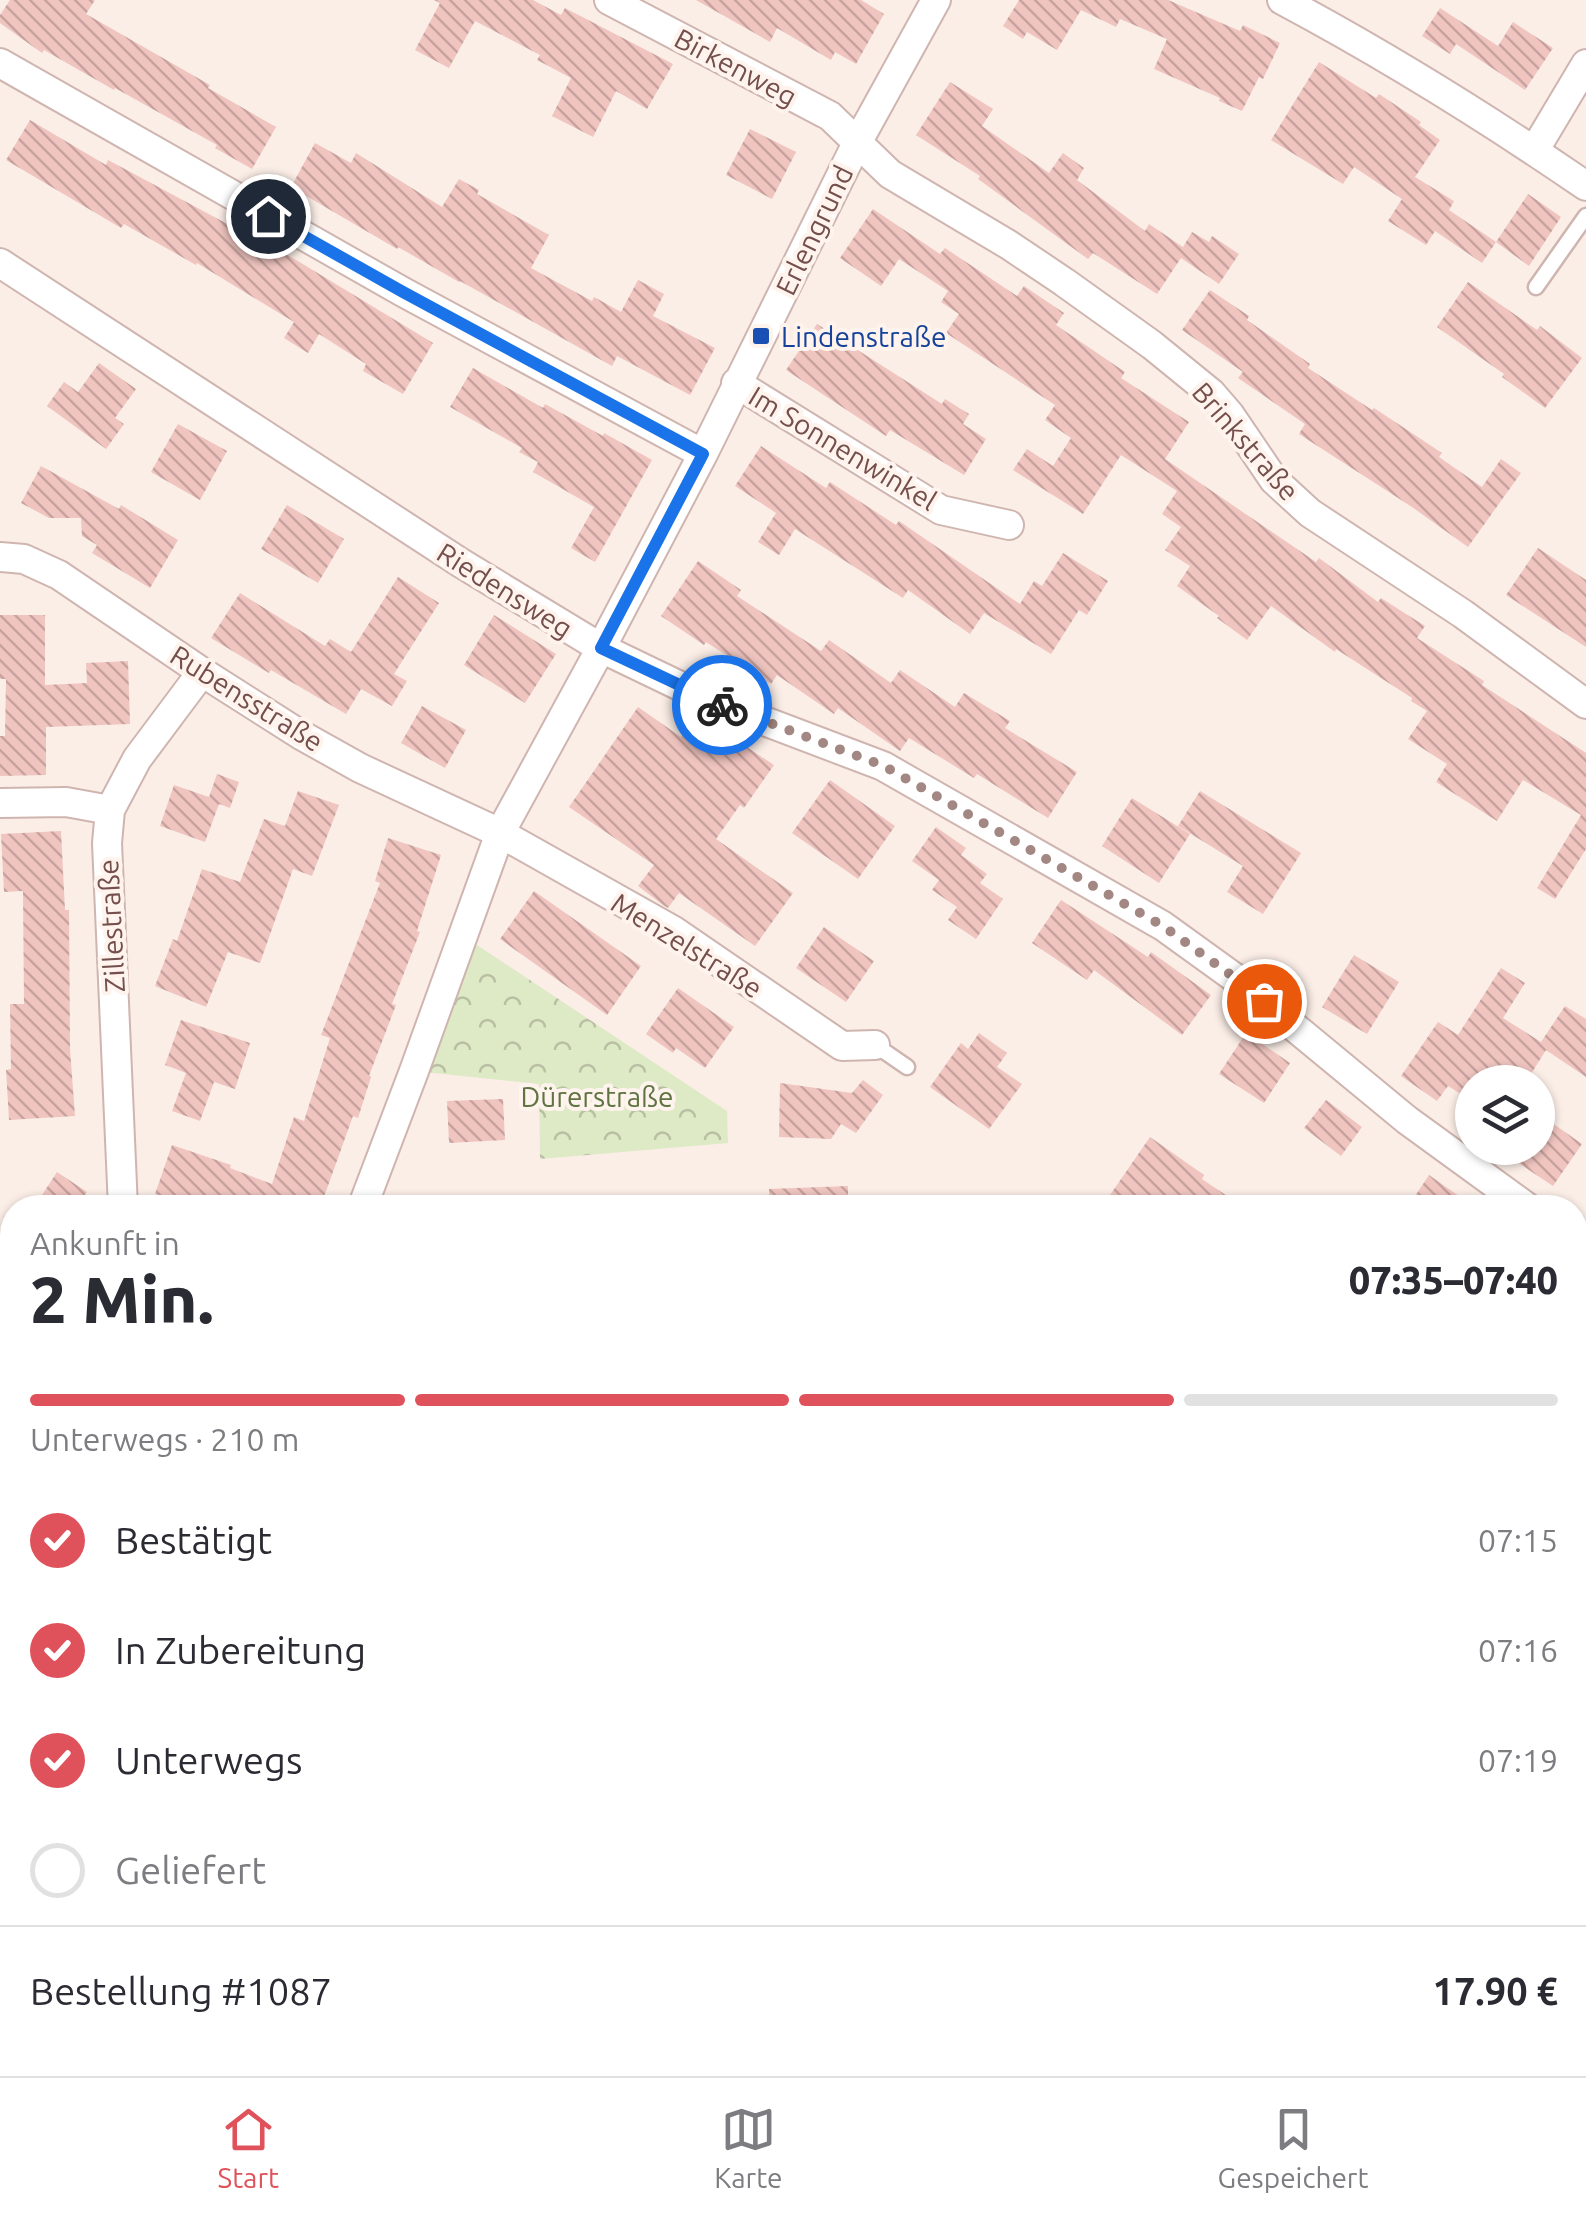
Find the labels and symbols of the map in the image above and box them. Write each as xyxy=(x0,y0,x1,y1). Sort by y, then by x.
street label: Birkenweg xyxy=(670,22,802,112)
street label: Erlengrund xyxy=(769,160,859,300)
pin xyxy=(226,174,311,259)
place label: Lindenstraße xyxy=(781,321,946,352)
marker: Lindenstraße xyxy=(750,325,772,347)
street label: Brinkstraße xyxy=(1186,376,1306,506)
street label: Im Sonnenwinkel xyxy=(744,380,942,516)
street label: Riedensweg xyxy=(432,536,578,644)
street label: Rubensstraße xyxy=(165,639,329,757)
courier xyxy=(672,655,772,755)
street label: Zillestraße xyxy=(92,859,130,993)
street label: Menzelstraße xyxy=(606,886,768,1004)
pin xyxy=(1222,959,1307,1044)
park label: Dürerstraße xyxy=(521,1081,673,1112)

